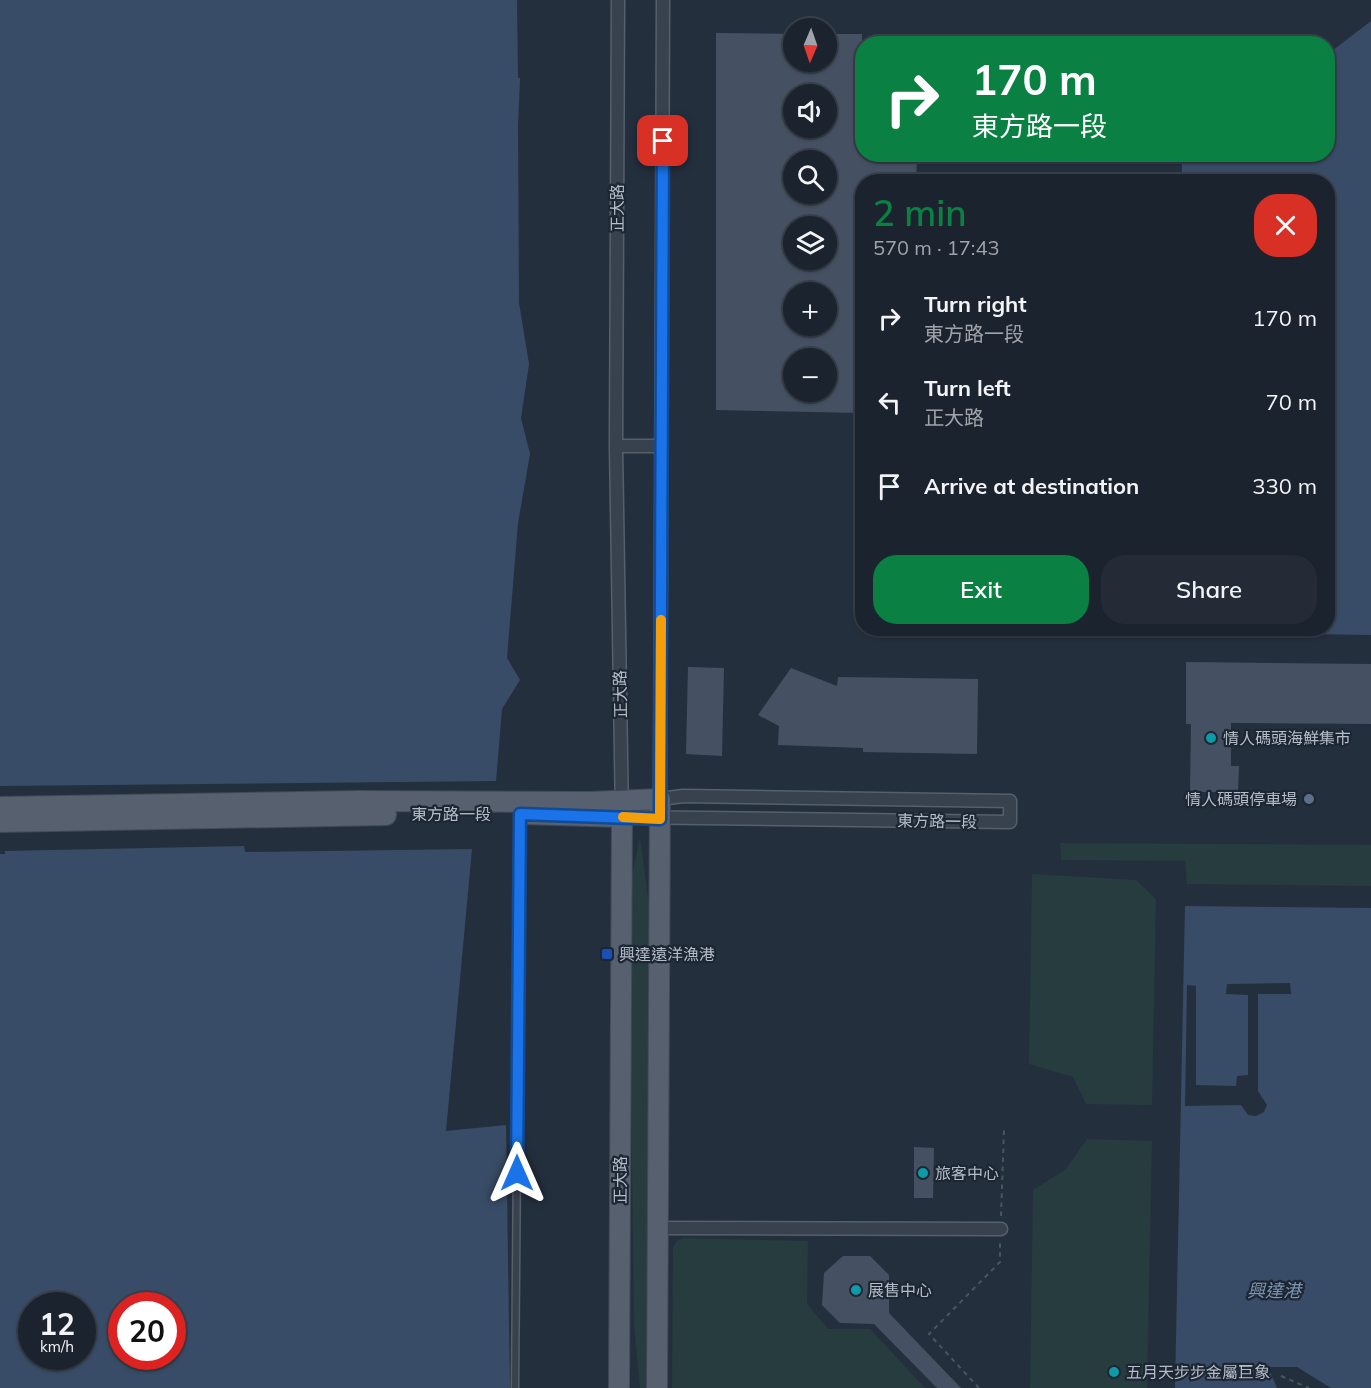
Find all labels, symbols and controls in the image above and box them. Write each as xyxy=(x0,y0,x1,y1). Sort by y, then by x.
north arrow xyxy=(783,18,837,72)
map controls xyxy=(783,18,837,402)
text: 170 m xyxy=(972,53,1097,106)
icon: right xyxy=(873,60,951,138)
button: sound xyxy=(783,84,837,138)
text: 東方路一段 xyxy=(972,109,1107,143)
pin xyxy=(637,115,688,166)
icon: arrive xyxy=(646,124,679,157)
button: search xyxy=(783,150,837,204)
street label: 正大路 xyxy=(607,184,627,232)
text: 2 min xyxy=(873,190,967,235)
button: close xyxy=(1254,194,1317,257)
button: layers xyxy=(783,216,837,270)
text: 570 m · 17:43 xyxy=(873,235,999,260)
button: + xyxy=(783,282,837,336)
text: Turn right xyxy=(924,290,1027,318)
icon: right xyxy=(873,302,906,335)
text: 170 m xyxy=(1252,304,1317,332)
text: 東方路一段 xyxy=(924,321,1024,346)
button: − xyxy=(783,348,837,402)
text: Turn left xyxy=(924,374,1011,402)
icon: left xyxy=(873,386,906,419)
text: 70 m xyxy=(1266,388,1317,416)
text: 正大路 xyxy=(924,405,984,430)
icon: arrive xyxy=(873,470,906,503)
text: Arrive at destination xyxy=(924,472,1139,500)
text: 330 m xyxy=(1252,472,1317,500)
button: Exit xyxy=(873,555,1089,624)
button: Share xyxy=(1101,555,1317,624)
street label: 正大路 xyxy=(610,670,630,718)
place label: 情人碼頭海鮮集市 xyxy=(1223,728,1351,748)
marker: 情人碼頭海鮮集市 xyxy=(1204,731,1218,745)
place label: 情人碼頭停車場 xyxy=(1185,789,1297,809)
marker: 情人碼頭停車場 xyxy=(1302,792,1316,806)
street label: 東方路一段 xyxy=(411,804,491,824)
street label: 東方路一段 xyxy=(897,810,977,832)
place label: 興達遠洋漁港 xyxy=(619,944,715,964)
marker: 興達遠洋漁港 xyxy=(600,947,614,961)
position arrow xyxy=(485,1141,549,1205)
street label: 正大路 xyxy=(610,1156,630,1204)
place label: 旅客中心 xyxy=(935,1163,999,1183)
marker: 旅客中心 xyxy=(916,1166,930,1180)
water label: 興達港 xyxy=(1247,1279,1304,1302)
place label: 展售中心 xyxy=(868,1280,932,1300)
marker: 展售中心 xyxy=(849,1283,863,1297)
speed limit sign: 20 xyxy=(108,1292,186,1370)
text: 12 xyxy=(39,1305,75,1343)
text: km/h xyxy=(40,1337,74,1356)
place label: 五月天步步金屬巨象 xyxy=(1126,1362,1270,1382)
marker: 五月天步步金屬巨象 xyxy=(1107,1365,1121,1379)

